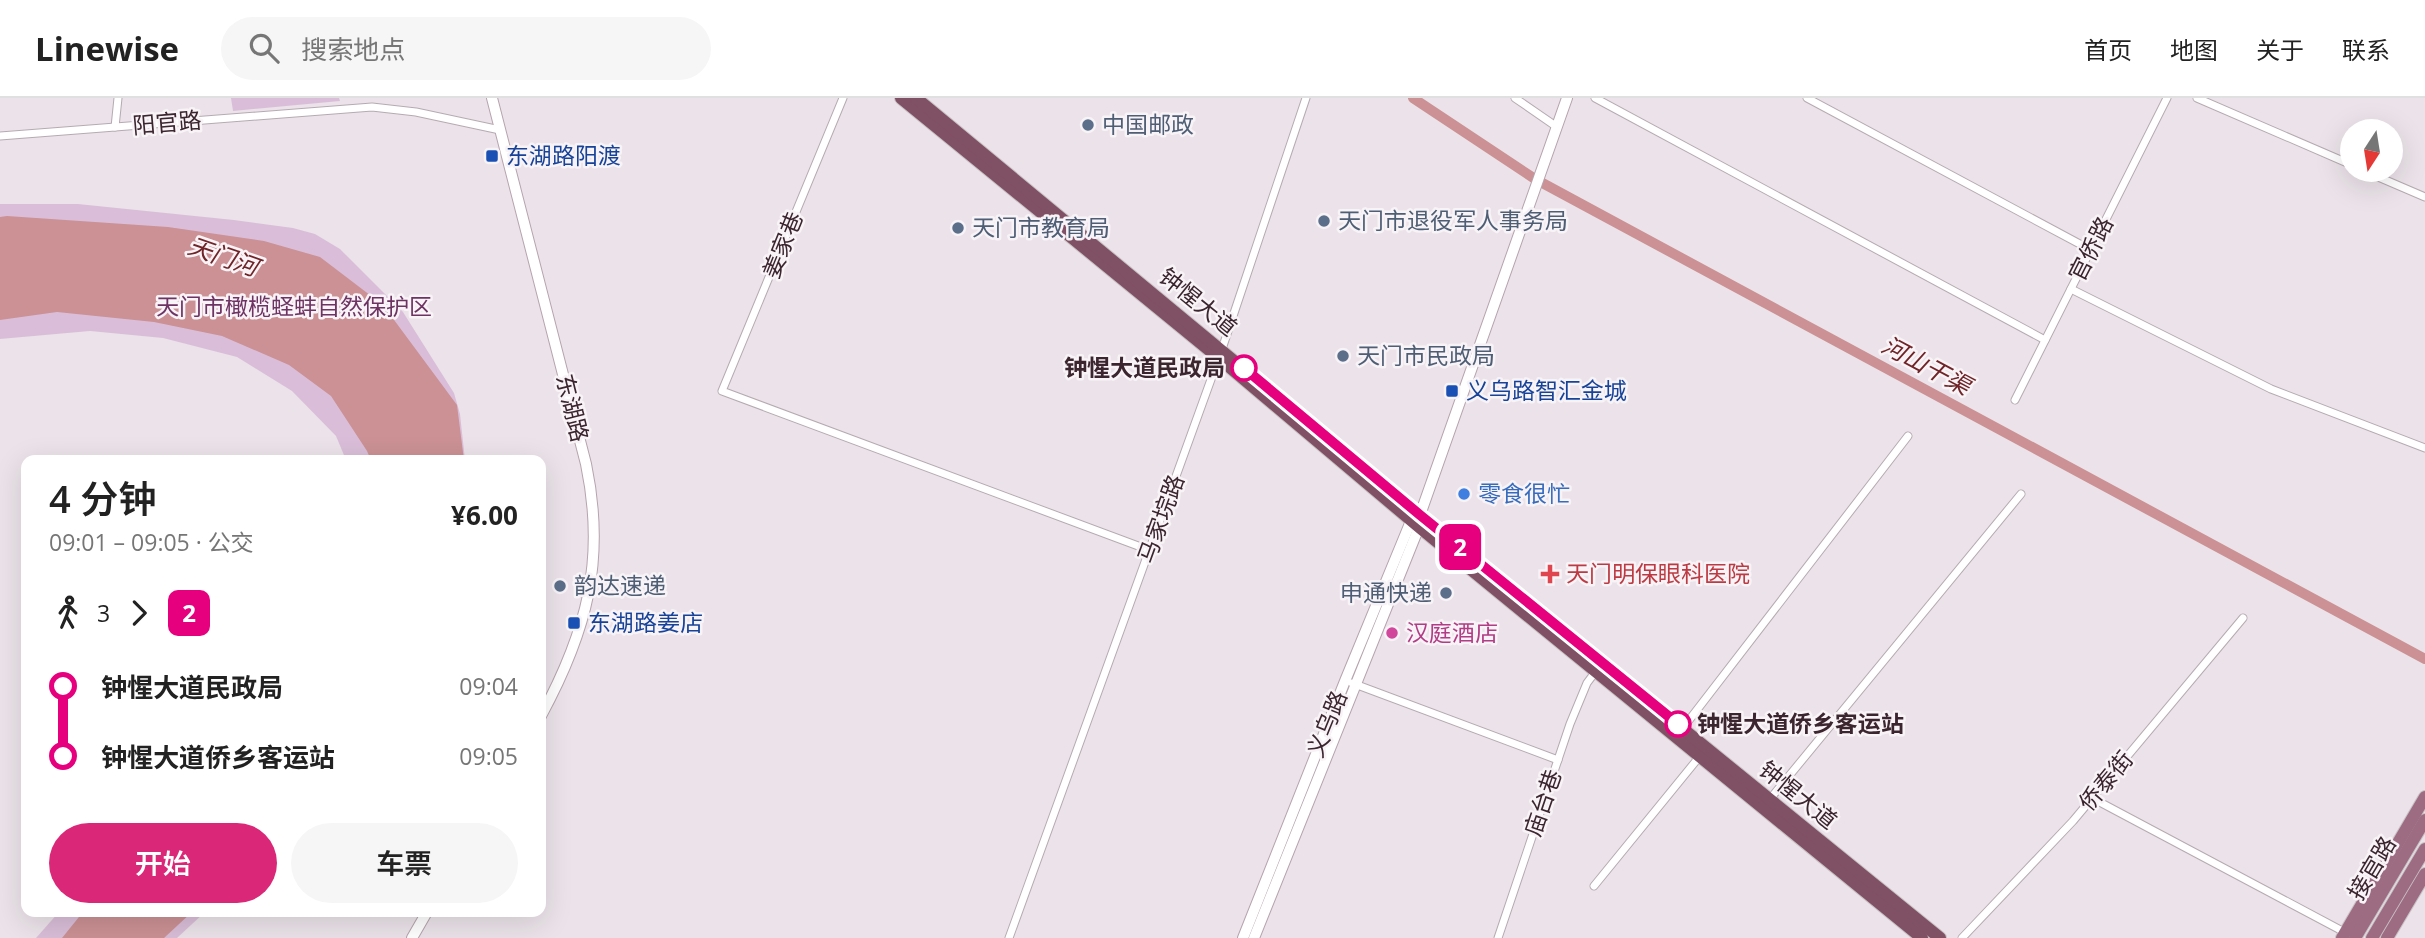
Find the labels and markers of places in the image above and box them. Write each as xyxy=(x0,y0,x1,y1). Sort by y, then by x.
place label: 中国邮政 xyxy=(1102,108,1194,140)
marker: 中国邮政 xyxy=(1080,117,1096,133)
place label: 东湖路阳渡 xyxy=(506,139,621,171)
marker: 东湖路阳渡 xyxy=(484,148,500,164)
place label: 天门市退役军人事务局 xyxy=(1338,204,1568,236)
place label: 天门市教育局 xyxy=(972,211,1110,243)
marker: 天门市退役军人事务局 xyxy=(1316,213,1332,229)
marker: 天门市教育局 xyxy=(950,220,966,236)
place label: 天门市民政局 xyxy=(1357,339,1495,371)
marker: 天门市民政局 xyxy=(1335,348,1351,364)
place label: 钟惺大道民政局 xyxy=(1064,351,1225,383)
marker: 钟惺大道民政局 xyxy=(1231,355,1257,381)
place label: 义乌路智汇金城 xyxy=(1466,374,1627,406)
marker: 义乌路智汇金城 xyxy=(1444,383,1460,399)
place label: 零食很忙 xyxy=(1478,477,1570,509)
marker: 零食很忙 xyxy=(1456,486,1472,502)
place label: 天门明保眼科医院 xyxy=(1566,557,1750,589)
marker: 天门明保眼科医院 xyxy=(1540,564,1560,584)
place label: 韵达速递 xyxy=(574,569,666,601)
place label: 申通快递 xyxy=(1340,576,1432,608)
marker: 韵达速递 xyxy=(552,578,568,594)
marker: 申通快递 xyxy=(1438,585,1454,601)
place label: 东湖路姜店 xyxy=(588,606,703,638)
marker: 东湖路姜店 xyxy=(566,615,582,631)
place label: 汉庭酒店 xyxy=(1406,616,1498,648)
marker: 汉庭酒店 xyxy=(1384,625,1400,641)
place label: 钟惺大道侨乡客运站 xyxy=(1697,707,1904,739)
marker: 钟惺大道侨乡客运站 xyxy=(1665,711,1691,737)

